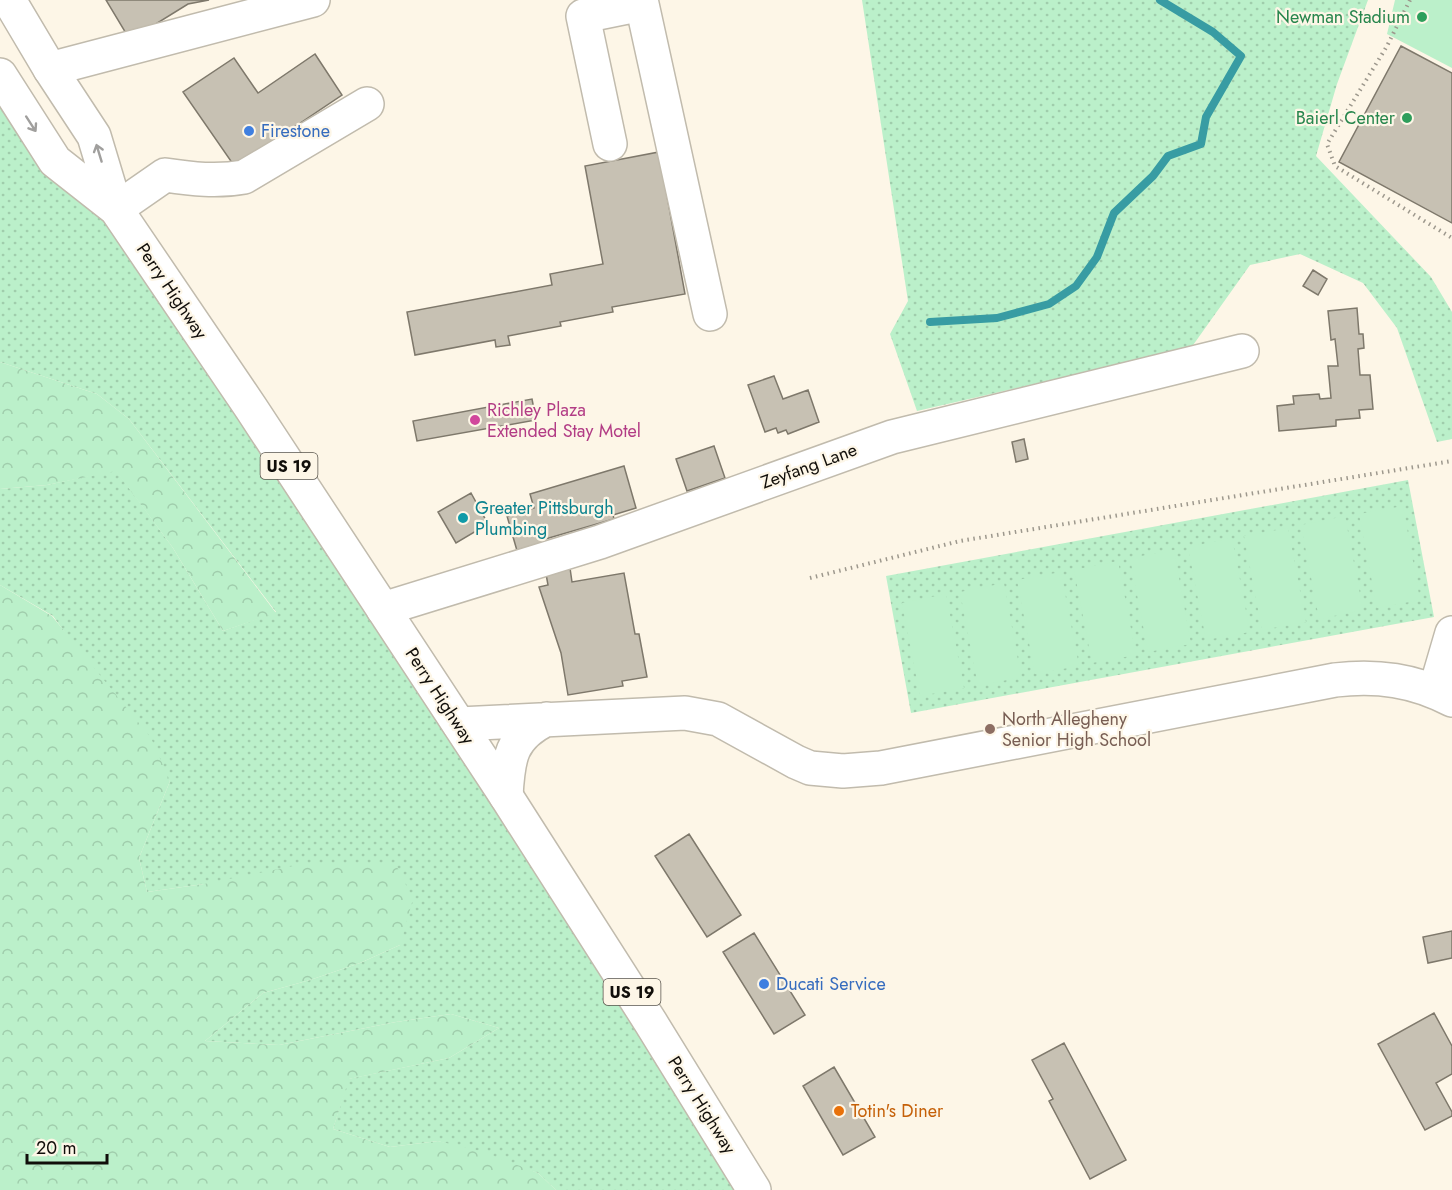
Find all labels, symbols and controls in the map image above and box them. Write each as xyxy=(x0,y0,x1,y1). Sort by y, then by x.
place label: Newman Stadium xyxy=(1276,4,1410,30)
marker: Newman Stadium xyxy=(1415,10,1429,24)
place label: Baierl Center xyxy=(1296,105,1396,131)
marker: Baierl Center xyxy=(1400,111,1414,125)
one-way arrow xyxy=(25,116,37,132)
place label: Firestone xyxy=(261,118,330,144)
marker: Firestone xyxy=(242,124,256,138)
one-way arrow xyxy=(93,144,104,163)
street label: Perry Highway xyxy=(130,238,214,344)
place label: Richley Plaza Extended Stay Motel xyxy=(487,397,641,444)
marker: Richley Plaza Extended Stay Motel xyxy=(468,413,482,427)
street label: Zeyfang Lane xyxy=(757,437,861,495)
road number: US 19 xyxy=(260,453,318,479)
place label: Greater Pittsburgh Plumbing xyxy=(475,495,614,542)
marker: Greater Pittsburgh Plumbing xyxy=(456,511,470,525)
street label: Perry Highway xyxy=(399,642,481,750)
place label: North Allegheny Senior High School xyxy=(1002,706,1151,753)
marker: North Allegheny Senior High School xyxy=(983,722,997,736)
place label: Ducati Service xyxy=(776,971,886,997)
marker: Ducati Service xyxy=(757,977,771,991)
road number: US 19 xyxy=(604,979,660,1005)
street label: Perry Highway xyxy=(662,1051,742,1159)
place label: Totin's Diner xyxy=(851,1098,944,1124)
marker: Totin's Diner xyxy=(832,1104,846,1118)
scale bar xyxy=(27,1127,106,1165)
text: 20 m xyxy=(36,1135,76,1161)

